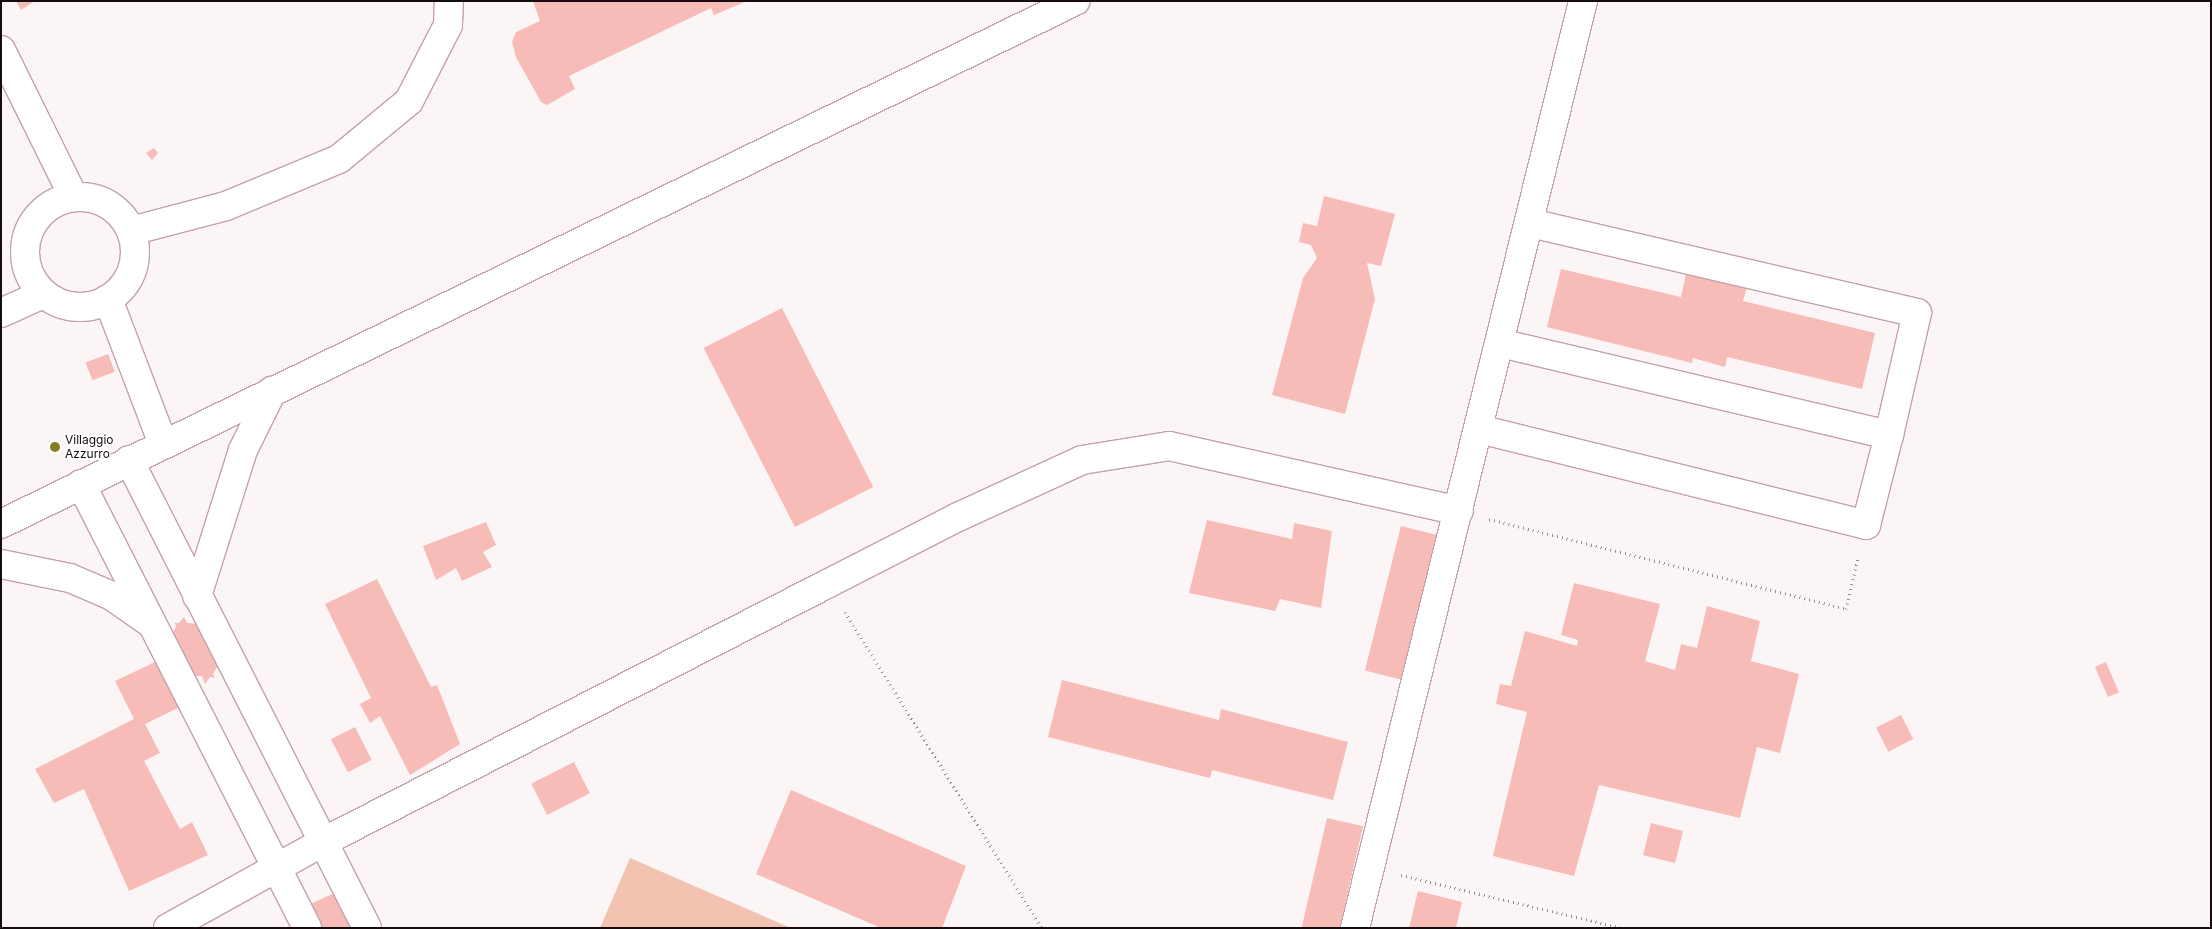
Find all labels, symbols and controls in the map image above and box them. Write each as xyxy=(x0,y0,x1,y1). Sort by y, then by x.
place label: Villaggio Azzurro xyxy=(65,433,114,461)
marker: Villaggio Azzurro xyxy=(49,441,61,453)

